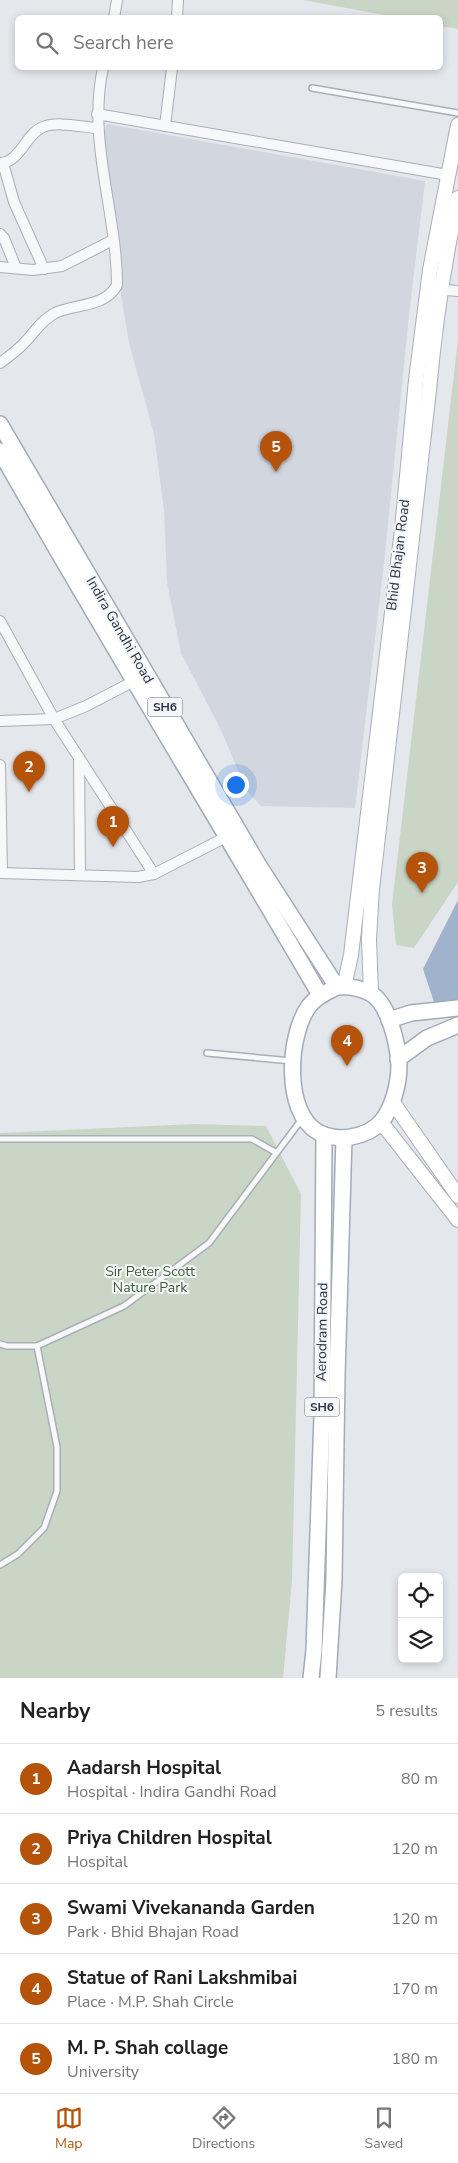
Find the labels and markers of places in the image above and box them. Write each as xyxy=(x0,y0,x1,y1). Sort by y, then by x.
pin: 5 xyxy=(260,431,292,472)
pin: 2 xyxy=(13,751,45,792)
pin: 1 xyxy=(97,806,129,847)
pin: 3 xyxy=(406,852,438,893)
pin: 4 xyxy=(331,1025,363,1066)

